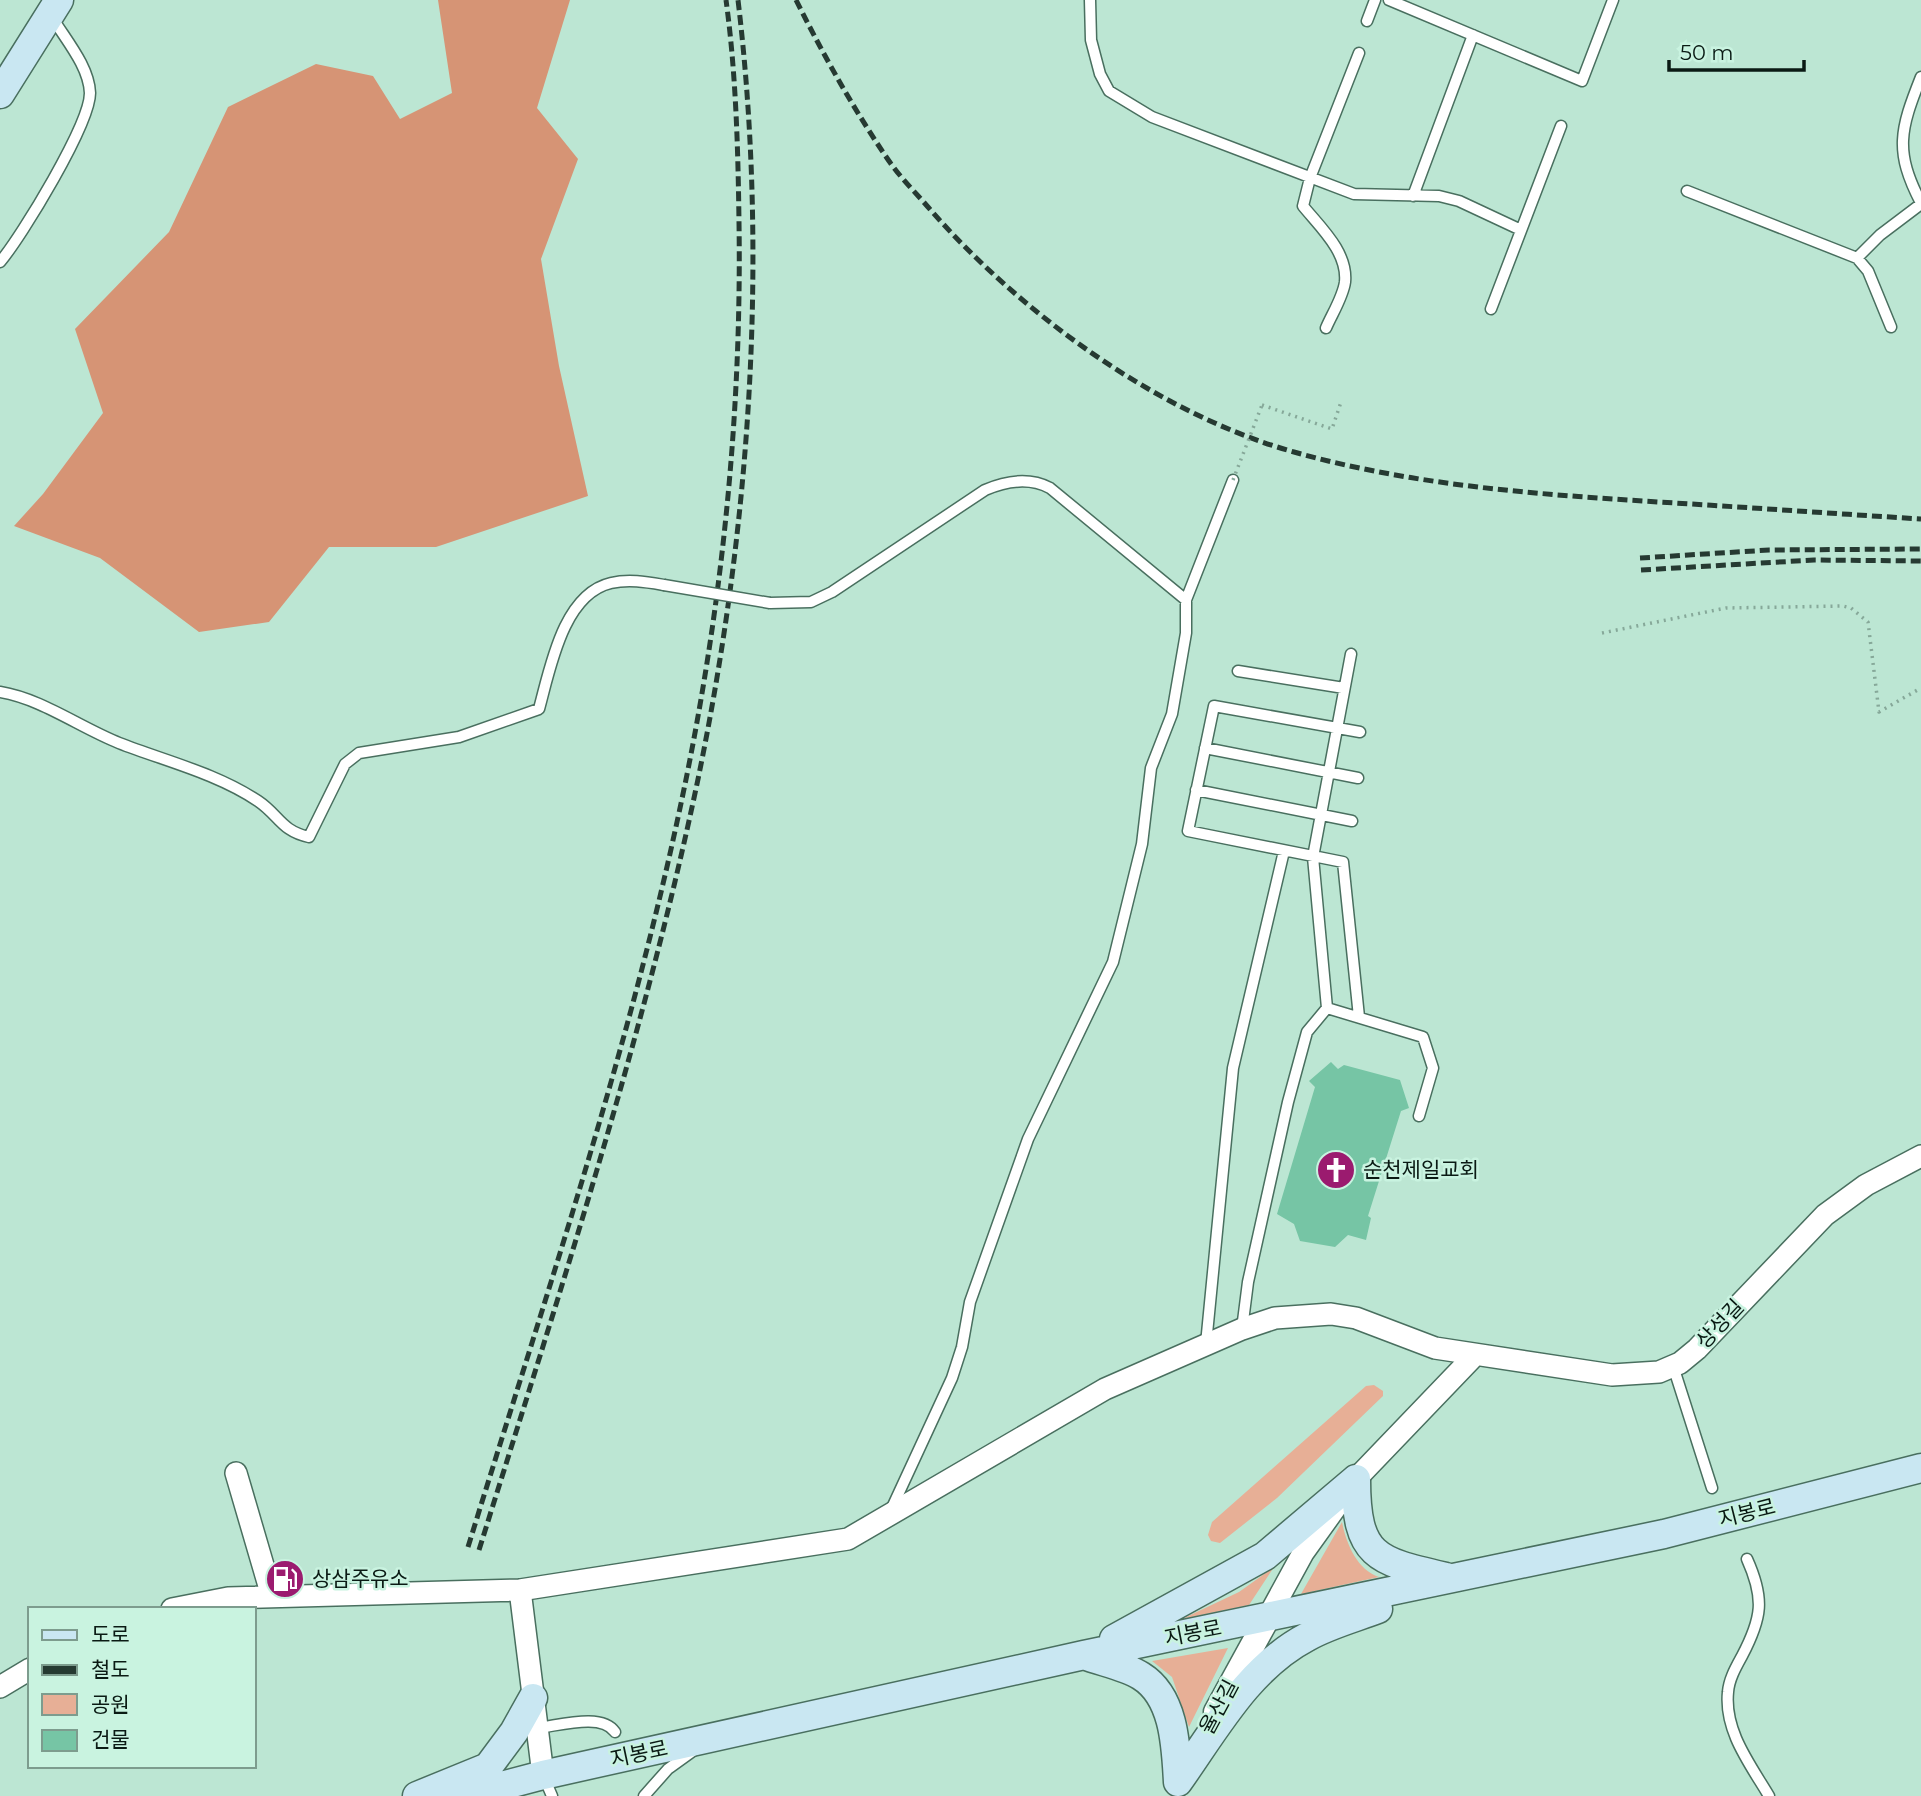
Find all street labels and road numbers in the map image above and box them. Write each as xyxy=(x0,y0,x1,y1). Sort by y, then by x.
street label: 상성길 xyxy=(1691,1294,1749,1353)
street label: 지봉로 xyxy=(1716,1493,1778,1532)
street label: 지봉로 xyxy=(1162,1615,1224,1650)
street label: 율산길 xyxy=(1194,1675,1243,1738)
street label: 지봉로 xyxy=(608,1735,670,1772)

